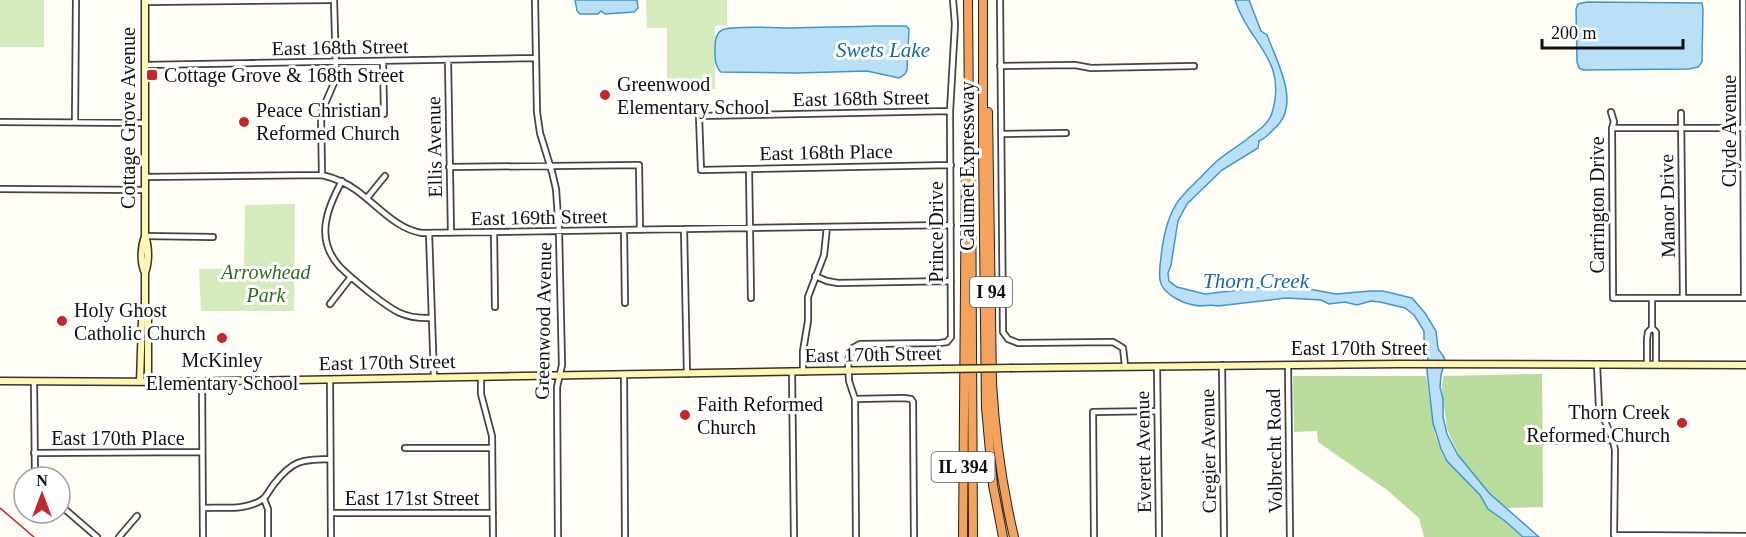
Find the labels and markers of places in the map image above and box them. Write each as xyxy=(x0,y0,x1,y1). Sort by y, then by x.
place label: Cottage Grove & 168th Street xyxy=(164,64,404,87)
marker: Cottage Grove & 168th Street xyxy=(145,68,159,82)
place label: Greenwood Elementary School xyxy=(617,73,770,119)
marker: Greenwood Elementary School xyxy=(598,88,612,102)
place label: Peace Christian Reformed Church xyxy=(256,99,400,144)
marker: Peace Christian Reformed Church xyxy=(237,115,251,129)
place label: Holy Ghost Catholic Church xyxy=(74,299,206,344)
marker: Holy Ghost Catholic Church xyxy=(55,314,69,328)
marker: McKinley Elementary School xyxy=(215,331,229,345)
place label: McKinley Elementary School xyxy=(146,349,299,395)
place label: Faith Reformed Church xyxy=(697,393,823,438)
place label: Thorn Creek Reformed Church xyxy=(1526,401,1670,446)
marker: Faith Reformed Church xyxy=(678,408,692,422)
marker: Thorn Creek Reformed Church xyxy=(1675,416,1689,430)

